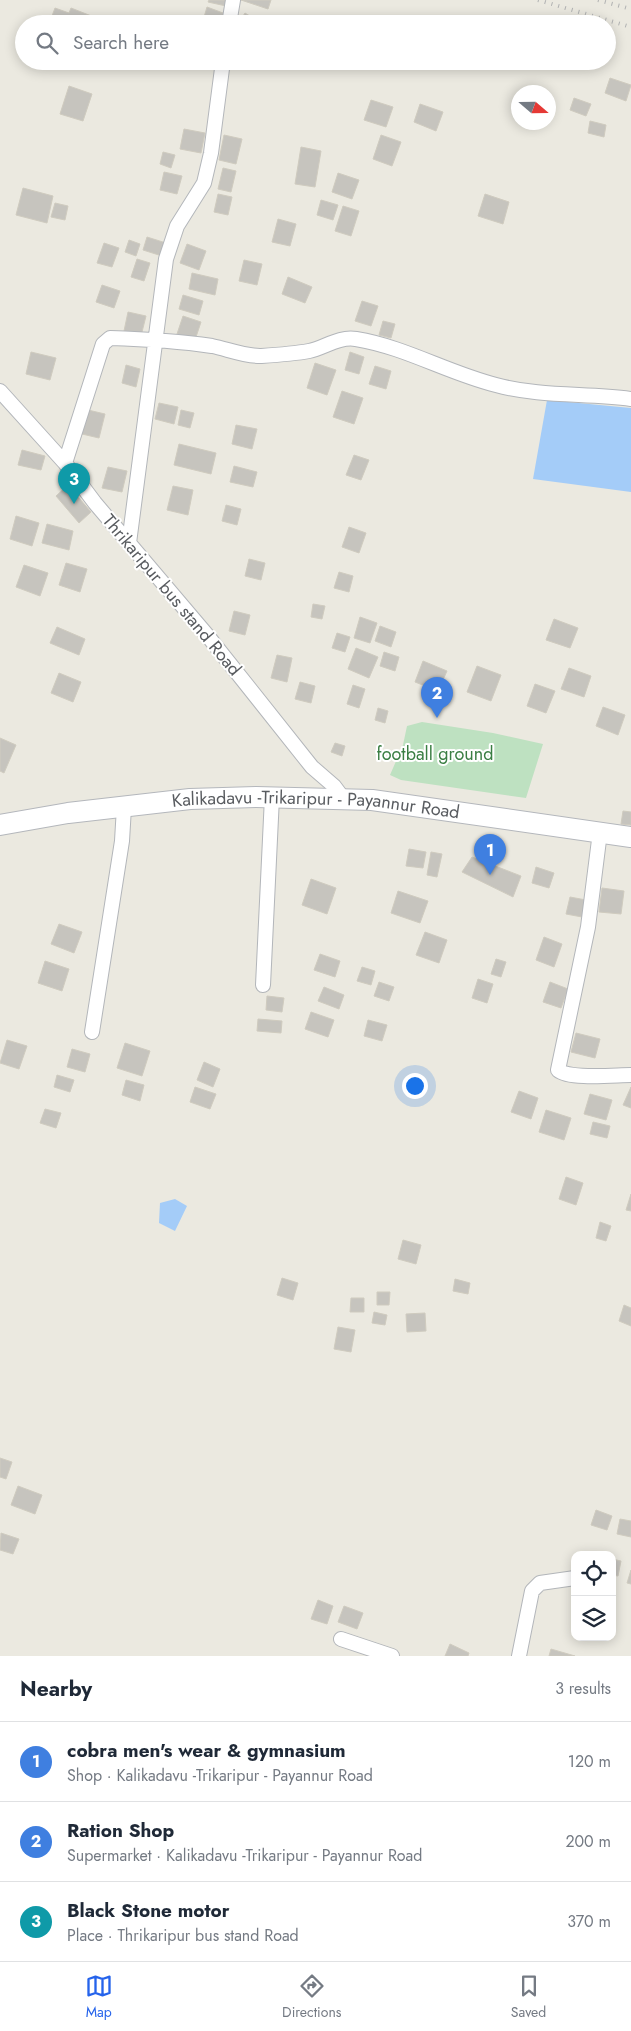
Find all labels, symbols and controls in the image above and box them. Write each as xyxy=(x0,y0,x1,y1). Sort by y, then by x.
search box xyxy=(15,15,616,70)
icon: search xyxy=(33,29,61,57)
text: Search here xyxy=(73,29,169,56)
north arrow xyxy=(511,85,556,130)
pin: 3 xyxy=(58,463,90,504)
street label: Thrikaripur bus stand Road xyxy=(97,509,247,681)
pin: 2 xyxy=(421,677,453,718)
park label: football ground xyxy=(377,741,493,767)
street label: Kalikadavu -Trikaripur - Payannur Road xyxy=(170,784,461,825)
pin: 1 xyxy=(474,834,506,875)
your location xyxy=(402,1073,428,1099)
map controls xyxy=(571,1551,616,1641)
button: locate xyxy=(571,1551,616,1596)
button: layers xyxy=(571,1596,616,1641)
text: Nearby xyxy=(20,1674,92,1704)
text: 3 results xyxy=(555,1677,611,1700)
text: cobra men's wear & gymnasium xyxy=(67,1737,346,1764)
text: 1 xyxy=(32,1750,40,1773)
text: 120 m xyxy=(568,1750,611,1773)
text: Shop · Kalikadavu -Trikaripur - Payannur Road xyxy=(67,1764,373,1787)
text: Ration Shop xyxy=(67,1817,174,1844)
text: 2 xyxy=(31,1830,41,1853)
text: 200 m xyxy=(565,1830,611,1853)
text: Supermarket · Kalikadavu -Trikaripur - Payannur Road xyxy=(67,1844,422,1867)
text: Black Stone motor xyxy=(67,1897,230,1924)
text: 3 xyxy=(31,1910,41,1933)
text: 370 m xyxy=(567,1910,611,1933)
text: Place · Thrikaripur bus stand Road xyxy=(67,1924,299,1947)
tab: Map xyxy=(85,1972,113,2022)
tab: Directions xyxy=(282,1972,341,2022)
tab: Saved xyxy=(511,1972,546,2022)

